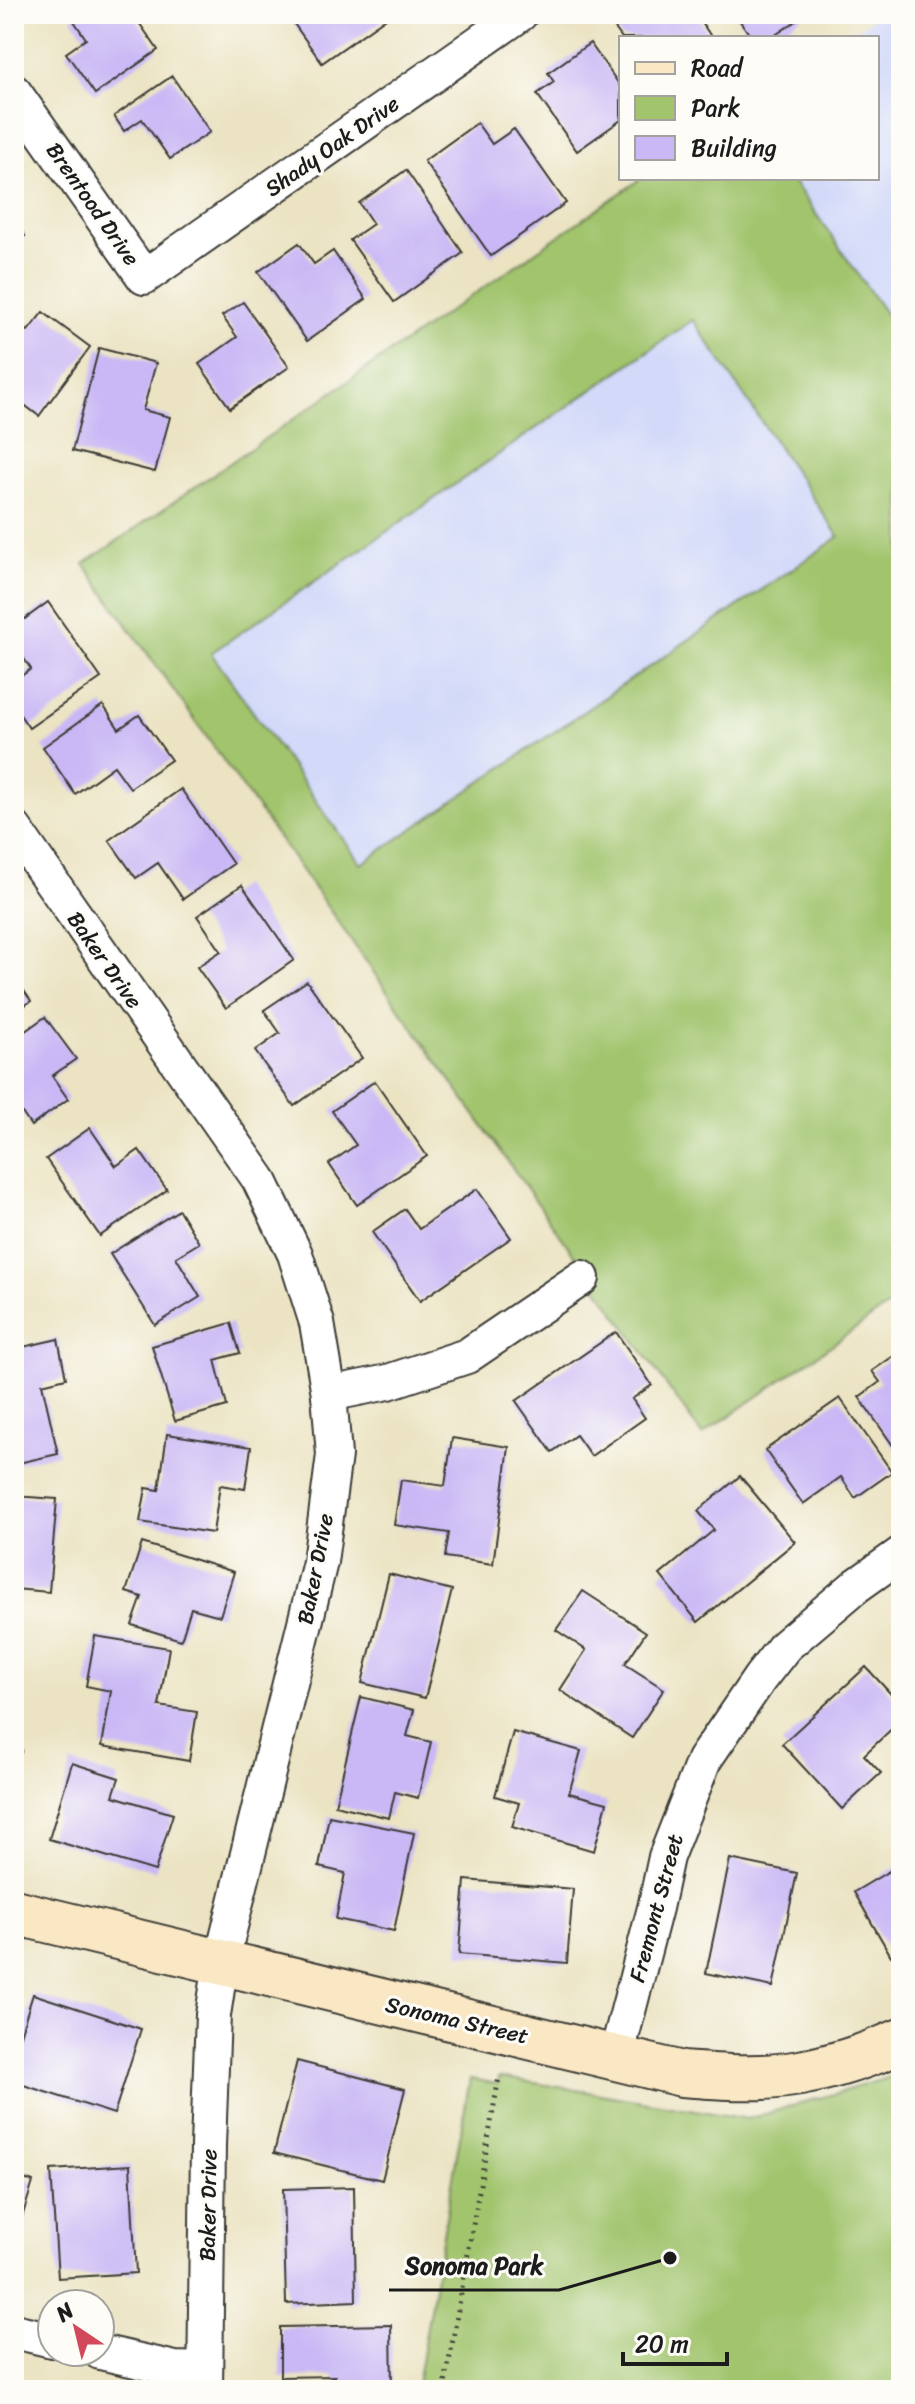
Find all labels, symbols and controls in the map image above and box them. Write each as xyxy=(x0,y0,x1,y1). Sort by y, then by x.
legend xyxy=(619,36,879,180)
text: Road xyxy=(691,47,745,89)
street label: Shady Oak Drive xyxy=(256,85,408,207)
text: Park xyxy=(691,87,740,129)
text: Building xyxy=(691,127,777,169)
street label: Brentood Drive xyxy=(36,134,150,274)
street label: Baker Drive xyxy=(57,903,153,1017)
street label: Baker Drive xyxy=(285,1510,345,1628)
street label: Fremont Street xyxy=(617,1829,695,1987)
street label: Sonoma Street xyxy=(382,1985,533,2055)
street label: Baker Drive xyxy=(188,2148,228,2262)
callout: Sonoma Park xyxy=(389,2242,559,2290)
text: Sonoma Park xyxy=(404,2245,544,2287)
north arrow xyxy=(36,2288,116,2368)
text: N xyxy=(47,2291,83,2333)
scale bar xyxy=(623,2316,727,2366)
text: 20 m xyxy=(635,2323,689,2365)

